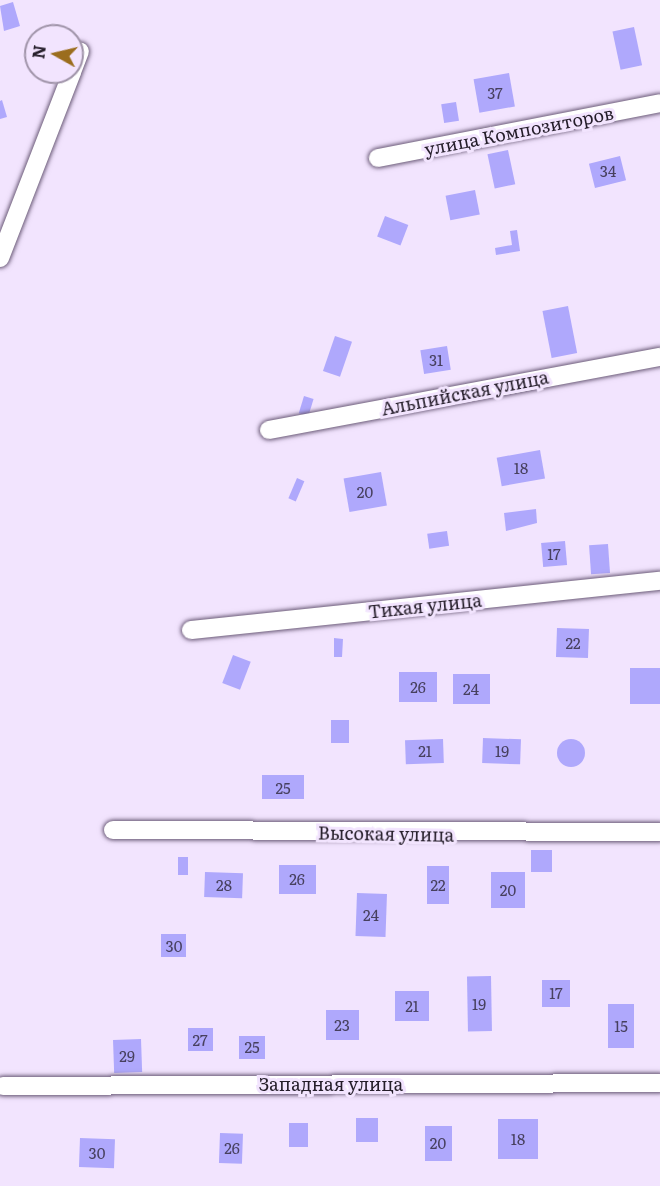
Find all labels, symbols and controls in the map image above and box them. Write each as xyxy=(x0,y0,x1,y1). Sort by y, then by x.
north arrow xyxy=(24,24,84,84)
text: N xyxy=(25,43,51,60)
house number: 37 xyxy=(487,84,503,102)
street label: улица Композиторов xyxy=(422,102,616,160)
house number: 34 xyxy=(600,162,616,180)
house number: 31 xyxy=(429,351,443,369)
street label: Альпийская улица xyxy=(379,366,551,420)
house number: 18 xyxy=(514,459,528,477)
house number: 20 xyxy=(357,483,373,501)
house number: 17 xyxy=(547,545,561,563)
street label: Тихая улица xyxy=(367,589,483,623)
house number: 22 xyxy=(565,634,581,652)
house number: 26 xyxy=(410,678,426,696)
house number: 24 xyxy=(463,680,479,698)
house number: 21 xyxy=(418,742,432,760)
house number: 19 xyxy=(495,742,509,760)
house number: 25 xyxy=(275,779,291,797)
street label: Высокая улица xyxy=(318,822,454,846)
house number: 26 xyxy=(289,870,305,888)
house number: 28 xyxy=(216,876,232,894)
house number: 22 xyxy=(430,876,446,894)
house number: 20 xyxy=(500,881,516,899)
house number: 24 xyxy=(363,906,379,924)
house number: 30 xyxy=(166,937,182,955)
house number: 17 xyxy=(549,984,563,1002)
house number: 19 xyxy=(472,995,486,1013)
house number: 21 xyxy=(405,997,419,1015)
house number: 23 xyxy=(334,1016,350,1034)
house number: 15 xyxy=(614,1017,628,1035)
house number: 27 xyxy=(192,1031,208,1049)
house number: 25 xyxy=(244,1038,260,1056)
house number: 29 xyxy=(119,1047,135,1065)
street label: Западная улица xyxy=(259,1073,403,1095)
house number: 18 xyxy=(511,1130,525,1148)
house number: 20 xyxy=(430,1134,446,1152)
house number: 26 xyxy=(224,1139,240,1157)
house number: 30 xyxy=(89,1144,105,1162)

